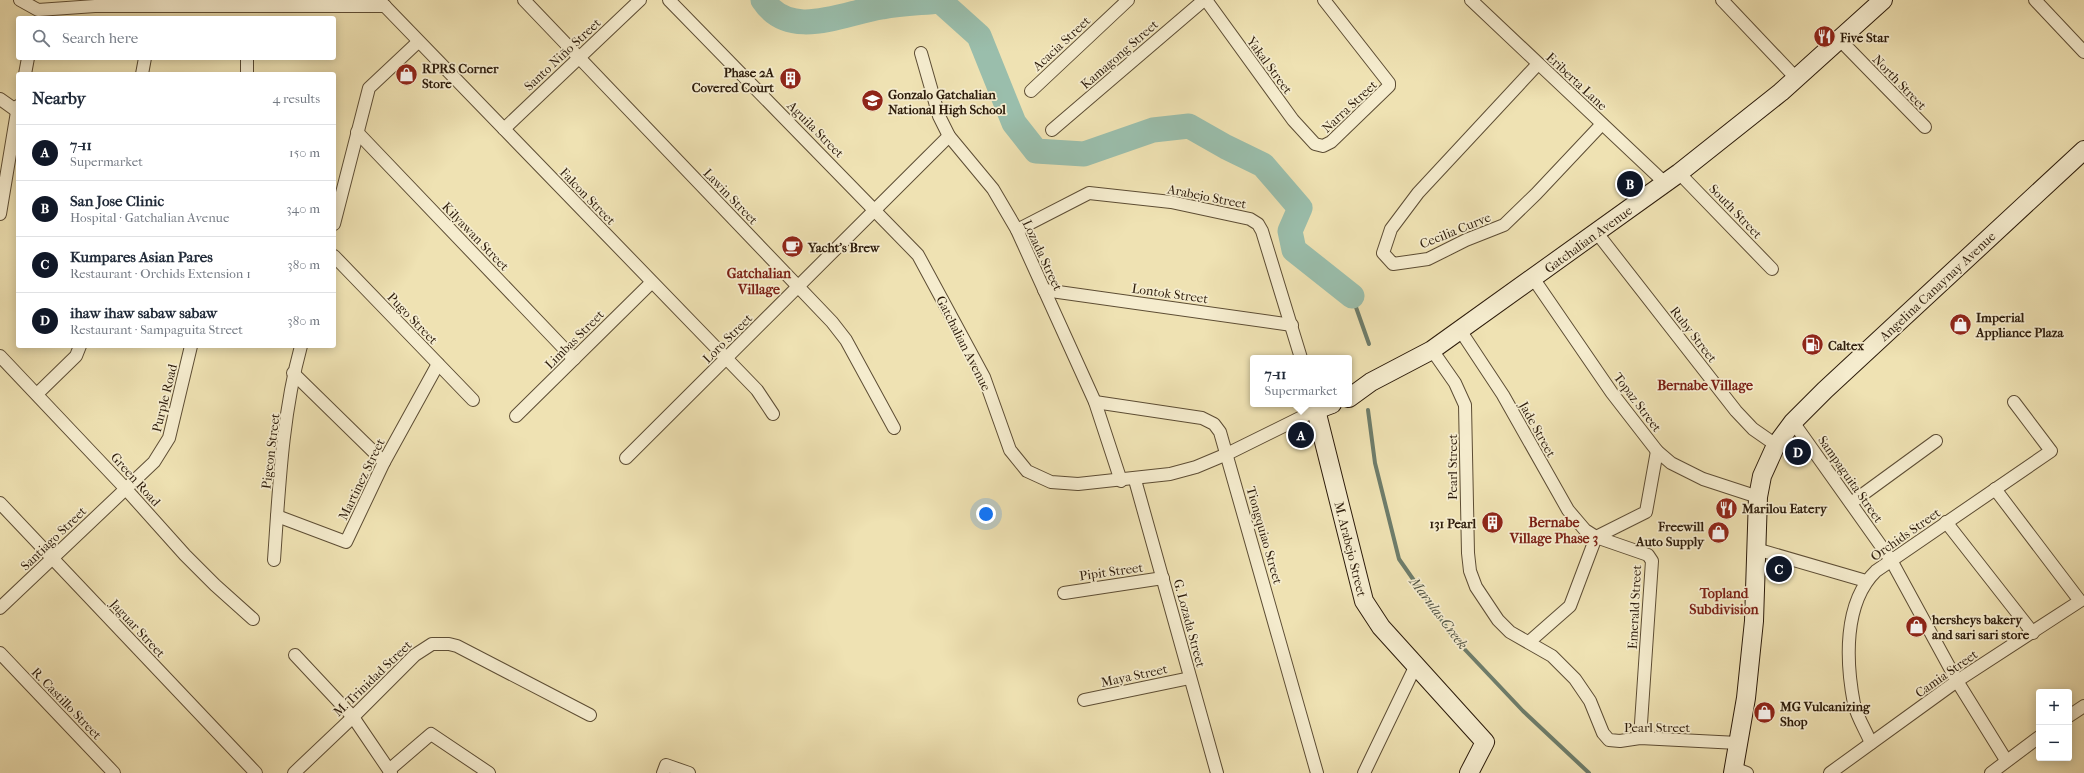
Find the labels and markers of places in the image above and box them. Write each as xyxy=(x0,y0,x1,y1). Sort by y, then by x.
restaurant icon: Five Star xyxy=(1811,24,1837,50)
place label: Five Star xyxy=(1839,30,1889,45)
place label: RPRS Corner Store xyxy=(422,61,499,91)
shop icon: RPRS Corner Store xyxy=(394,62,420,88)
place label: Phase 2A Covered Court xyxy=(692,65,775,95)
building icon: Phase 2A Covered Court xyxy=(777,66,803,92)
place label: Gonzalo Gatchalian National High School xyxy=(888,87,1006,118)
school or university icon: Gonzalo Gatchalian National High School xyxy=(860,88,886,114)
pin: B xyxy=(1617,169,1643,199)
cafe icon: Yacht’s Brew xyxy=(779,234,805,260)
place label: Yacht’s Brew xyxy=(807,240,881,255)
place label: Imperial Appliance Plaza xyxy=(1975,310,2064,341)
shop icon: Imperial Appliance Plaza xyxy=(1948,311,1974,337)
fuel station icon: Caltex xyxy=(1800,332,1826,358)
place label: Caltex xyxy=(1828,338,1864,353)
pin: A xyxy=(1288,420,1314,450)
pin: D xyxy=(1785,437,1811,467)
restaurant icon: Marilou Eatery xyxy=(1714,495,1740,521)
place label: Marilou Eatery xyxy=(1741,501,1828,517)
building icon: 131 Pearl xyxy=(1479,510,1505,536)
place label: 131 Pearl xyxy=(1430,516,1476,532)
place label: Freewill Auto Supply xyxy=(1635,519,1705,550)
shop icon: Freewill Auto Supply xyxy=(1706,520,1732,546)
pin: C xyxy=(1766,554,1792,584)
place label: hersheys bakery and sari sari store xyxy=(1931,612,2030,642)
shop icon: hersheys bakery and sari sari store xyxy=(1903,613,1929,639)
place label: MG Vulcanizing Shop xyxy=(1779,699,1871,730)
shop icon: MG Vulcanizing Shop xyxy=(1751,700,1777,726)

